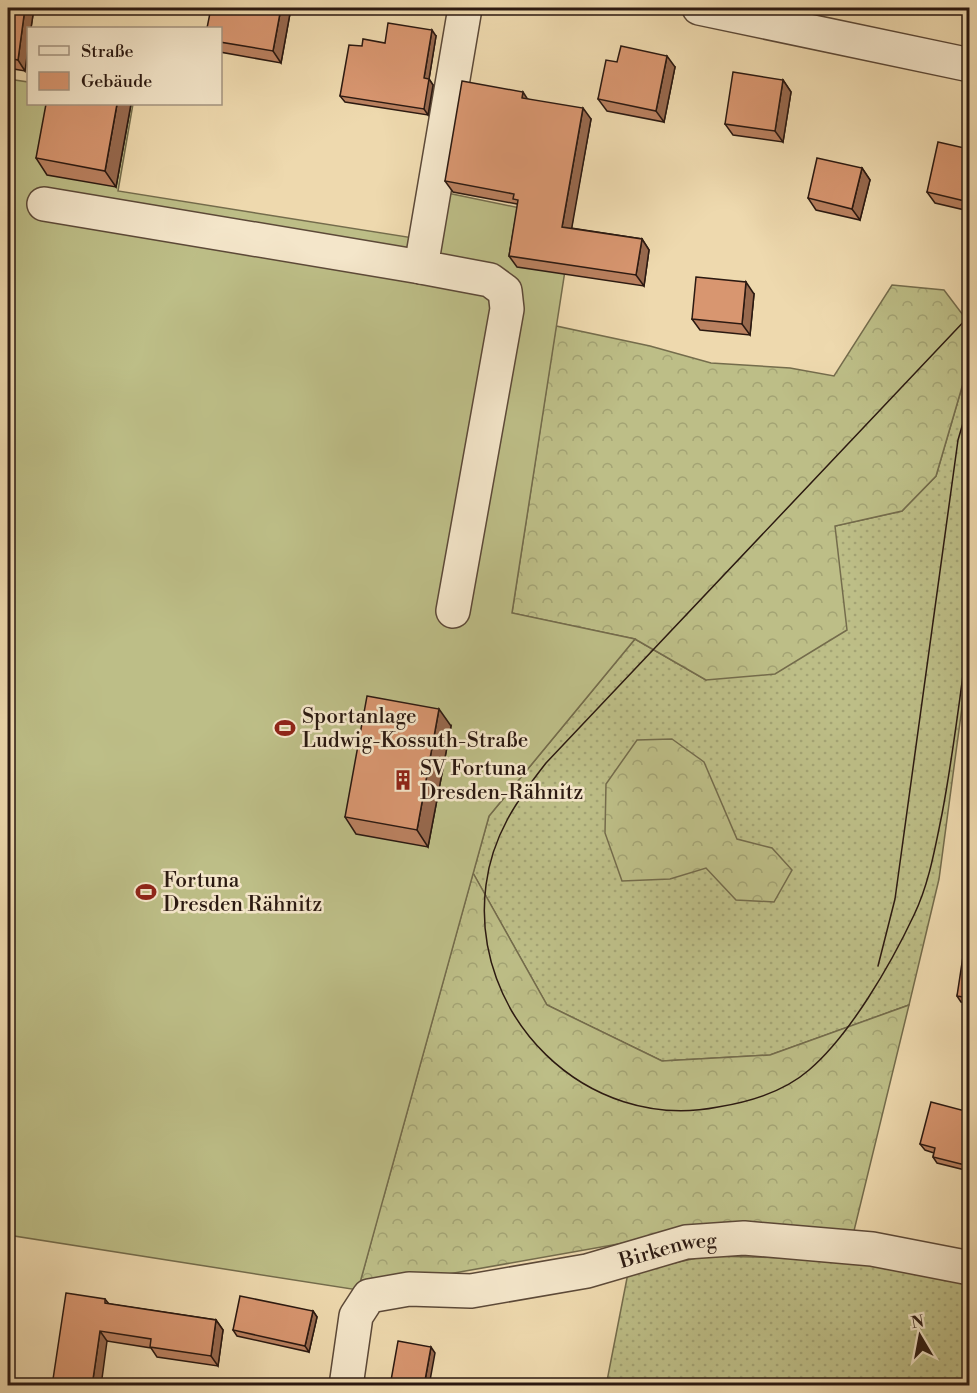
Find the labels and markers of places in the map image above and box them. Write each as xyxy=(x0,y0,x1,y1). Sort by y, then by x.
place label: Sportanlage Ludwig-Kossuth-Straße xyxy=(302,704,528,754)
sports icon: Sportanlage Ludwig-Kossuth-Straße xyxy=(273,716,297,740)
place label: SV Fortuna Dresden-Rähnitz xyxy=(420,756,583,806)
building icon: SV Fortuna Dresden-Rähnitz xyxy=(391,768,415,792)
place label: Fortuna Dresden Rähnitz xyxy=(163,868,322,918)
sports icon: Fortuna Dresden Rähnitz xyxy=(134,880,158,904)

